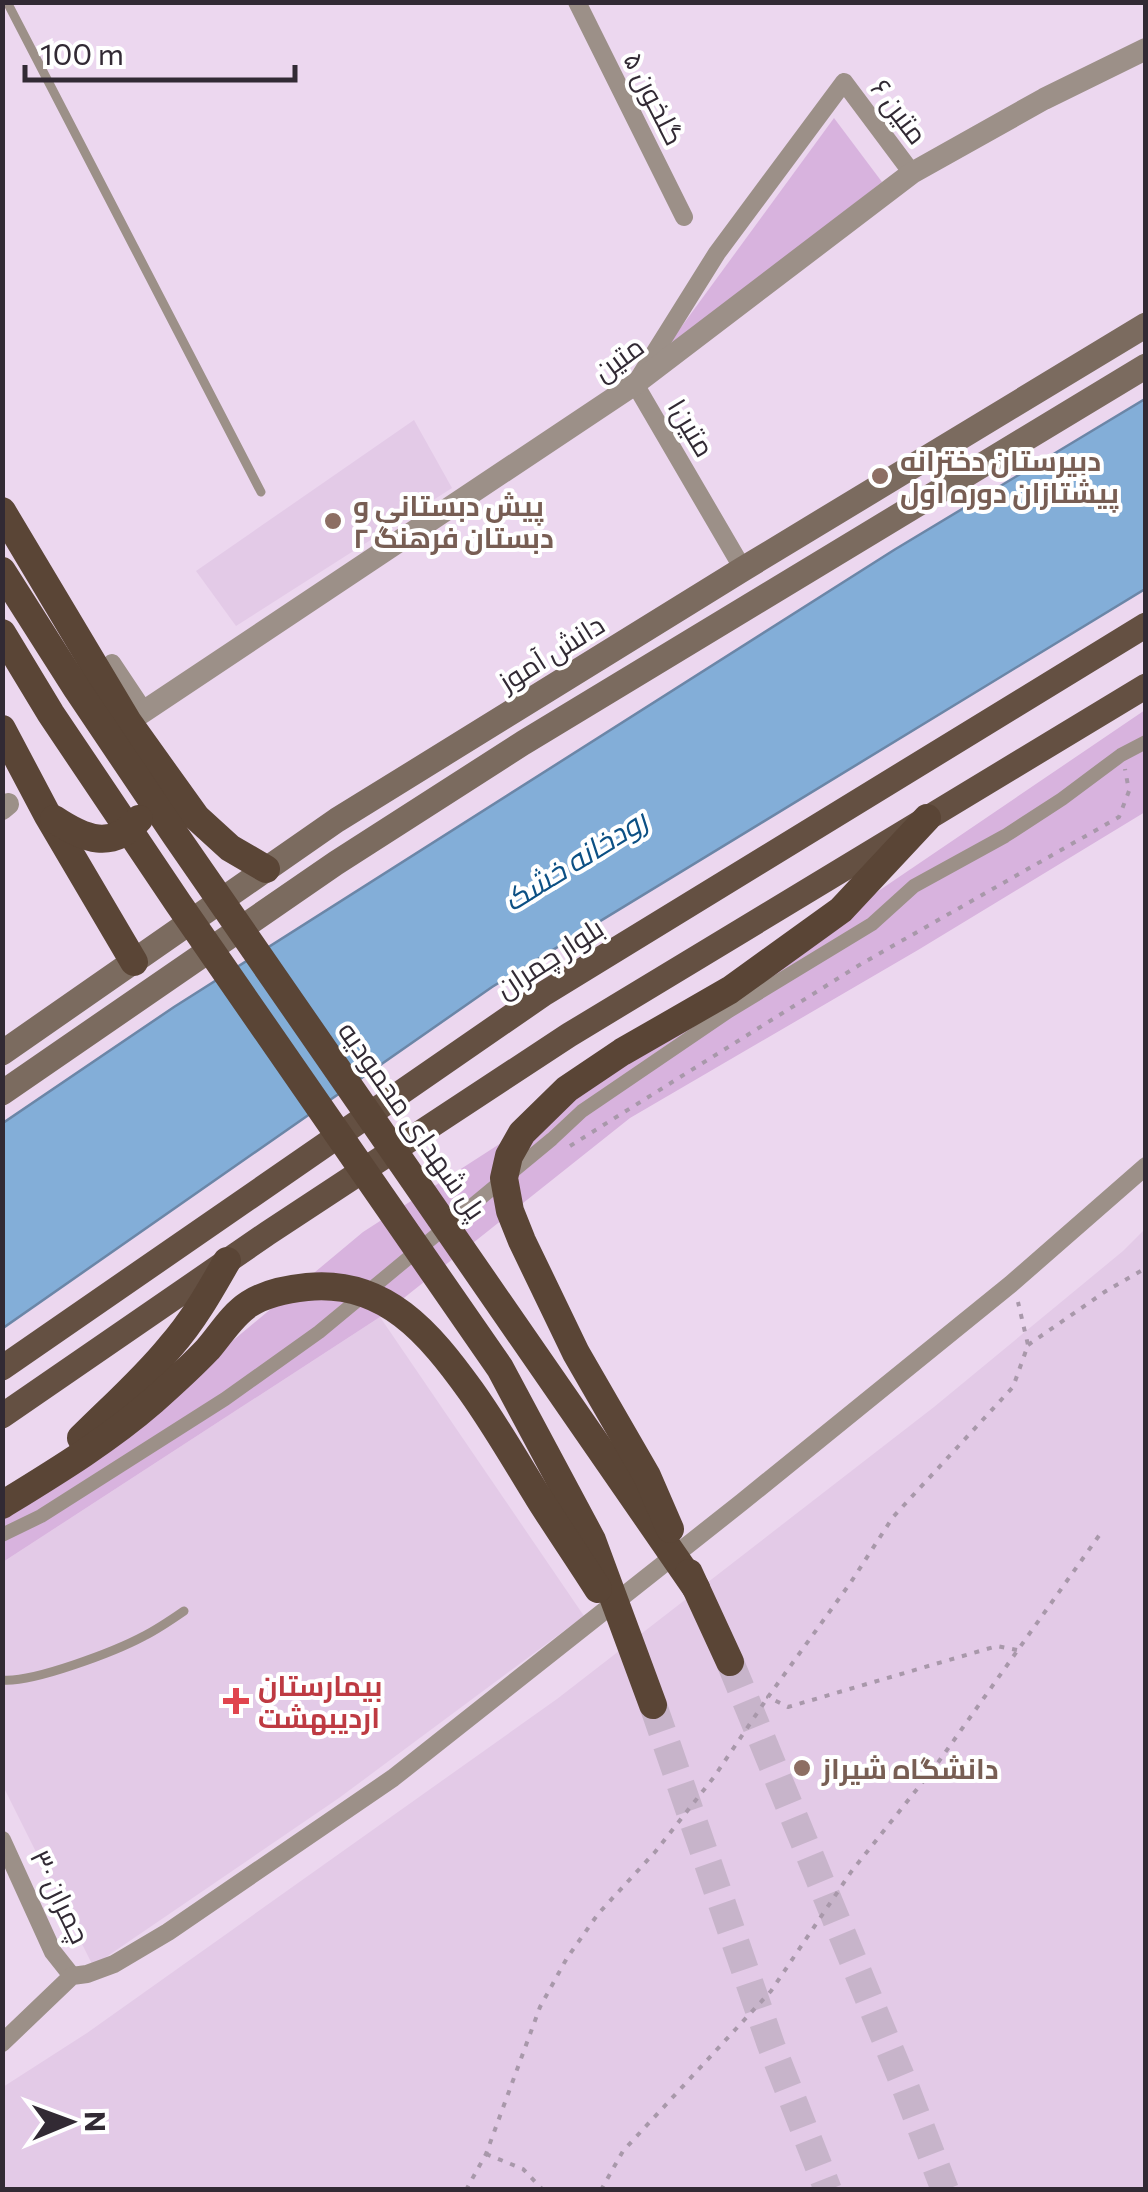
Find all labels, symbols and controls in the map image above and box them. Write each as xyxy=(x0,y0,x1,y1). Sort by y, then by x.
scale bar xyxy=(25,20,295,82)
text: 100 m xyxy=(40,34,124,71)
street label: ۵ گلخون xyxy=(616,46,693,151)
street label: ۶ متین xyxy=(864,72,935,151)
street label: متین xyxy=(586,328,650,388)
street label: متین۱ xyxy=(660,391,723,463)
place label: دبیرستان دخترانه پیشتازان دوره اول xyxy=(900,443,1119,513)
marker: دبیرستان دخترانه پیشتازان دوره اول xyxy=(869,465,891,487)
place label: پیش دبستانی و دبستان فرهنگ ۲ xyxy=(353,488,554,555)
marker: پیش دبستانی و دبستان فرهنگ ۲ xyxy=(322,510,344,532)
street label: دانش آموز xyxy=(490,606,611,700)
water label: رودخانه خشک xyxy=(495,799,655,919)
street label: بلوار چمران xyxy=(489,910,611,1007)
street label: پل شهدای محمودیه xyxy=(329,1014,494,1228)
place label: بیمارستان اردیبهشت xyxy=(258,1668,383,1736)
marker: بیمارستان اردیبهشت xyxy=(223,1688,249,1714)
place label: دانشگاه شیراز xyxy=(821,1751,999,1786)
marker: دانشگاه شیراز xyxy=(791,1757,813,1779)
street label: ۳۰ چمران xyxy=(21,1843,98,1950)
north arrow xyxy=(20,2072,120,2172)
text: N xyxy=(79,2111,113,2132)

